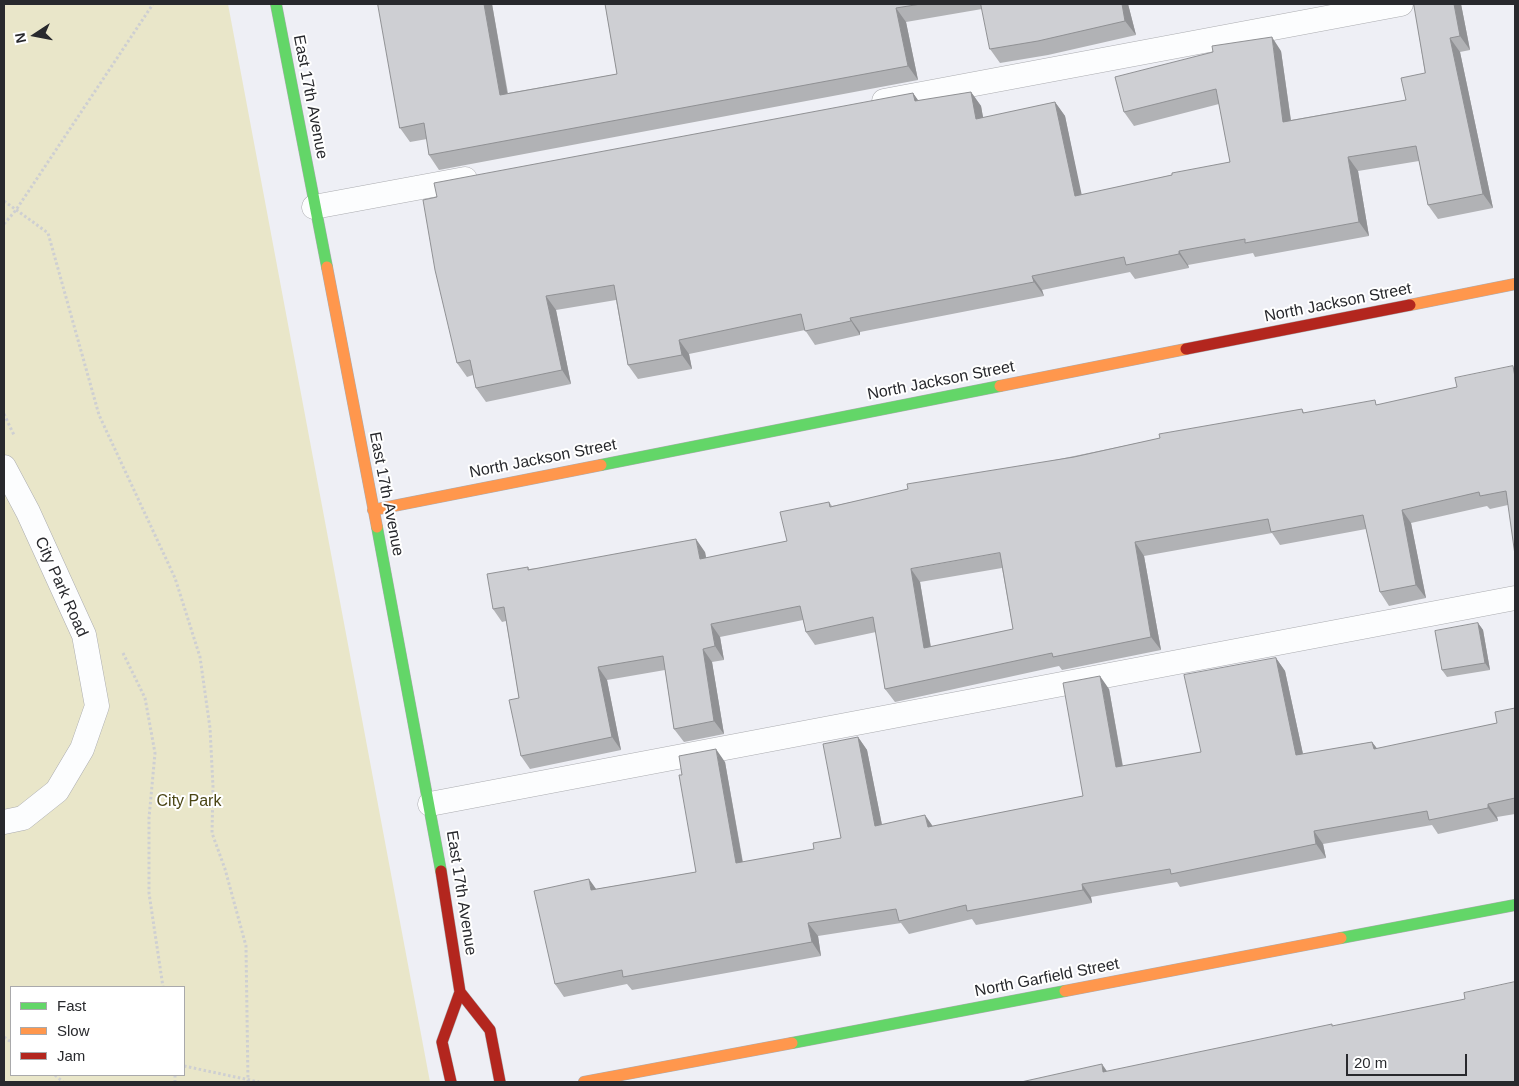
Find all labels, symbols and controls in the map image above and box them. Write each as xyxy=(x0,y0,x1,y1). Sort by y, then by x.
north arrow xyxy=(10,10,60,60)
text: N xyxy=(11,31,29,44)
street label: East 17th Avenue xyxy=(289,33,331,161)
street label: North Jackson Street xyxy=(1263,279,1413,327)
street label: North Jackson Street xyxy=(866,357,1016,405)
street label: East 17th Avenue xyxy=(365,430,407,558)
street label: North Jackson Street xyxy=(468,435,618,483)
street label: City Park Road xyxy=(30,534,92,640)
park label: City Park xyxy=(157,792,221,812)
street label: East 17th Avenue xyxy=(442,829,480,957)
street label: North Garfield Street xyxy=(973,955,1121,1001)
legend xyxy=(10,986,185,1076)
text: Fast xyxy=(57,997,86,1014)
text: Slow xyxy=(57,1022,90,1039)
scale bar xyxy=(1349,1044,1470,1076)
text: Jam xyxy=(57,1047,85,1064)
text: 20 m xyxy=(1354,1054,1387,1071)

